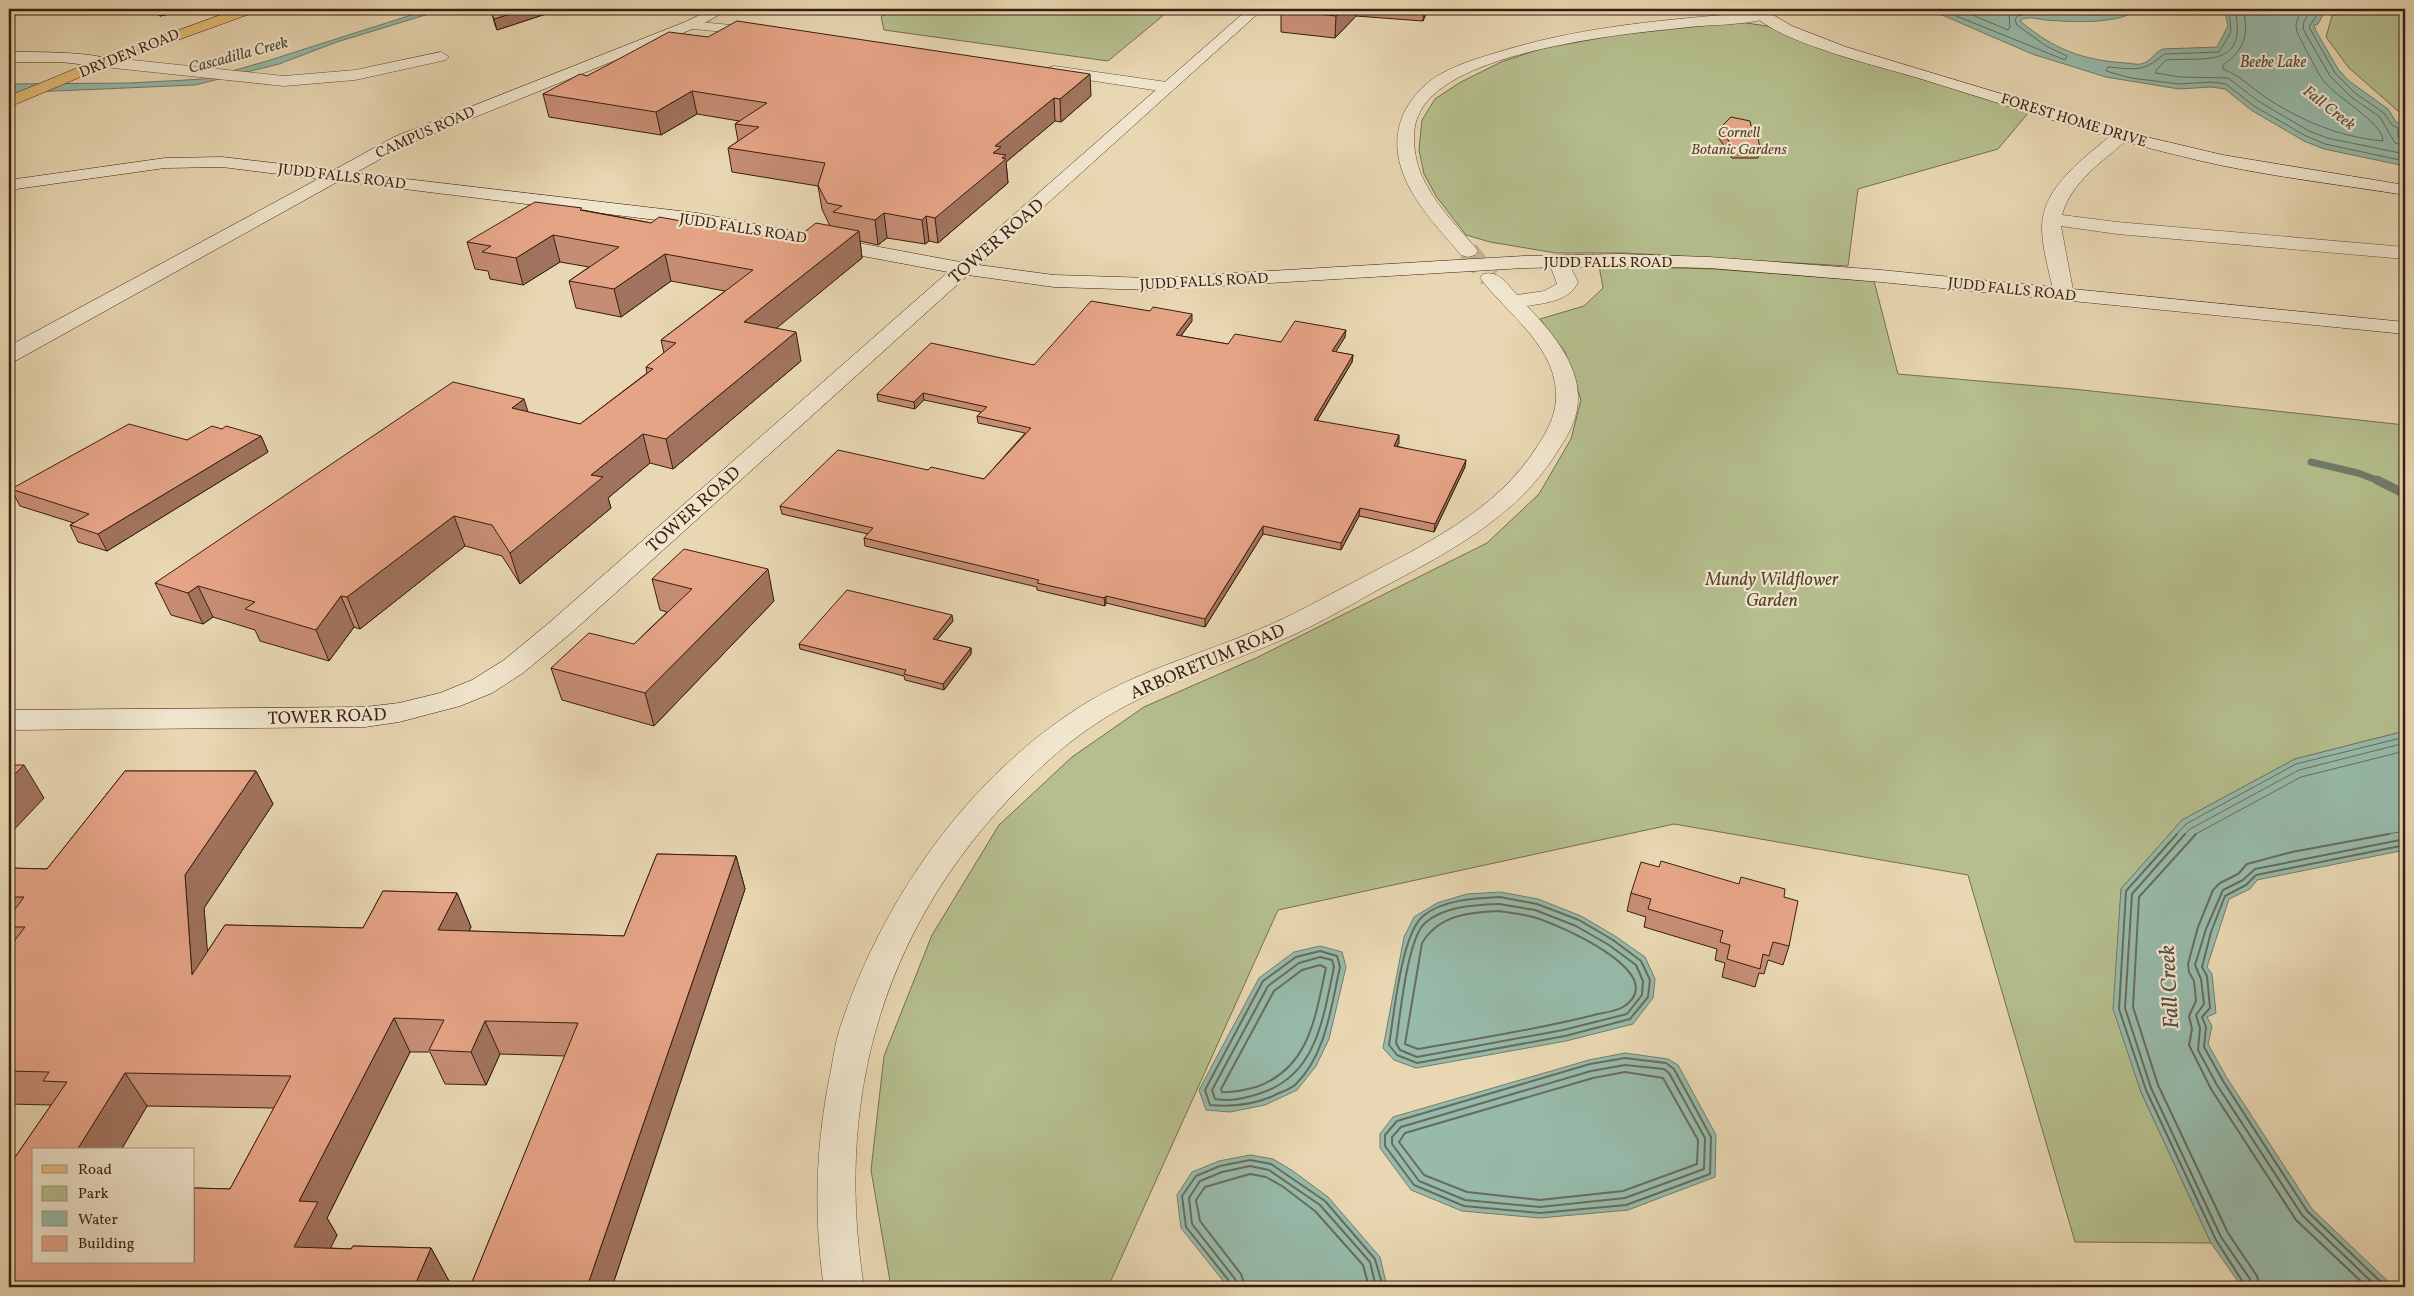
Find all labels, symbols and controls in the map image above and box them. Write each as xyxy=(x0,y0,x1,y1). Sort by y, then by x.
street label: DRYDEN ROAD xyxy=(76,25,183,84)
water label: Cascadilla Creek xyxy=(186,32,291,80)
water label: Beebe Lake xyxy=(2240,52,2306,74)
water label: Fall Creek xyxy=(2298,81,2360,136)
street label: FOREST HOME DRIVE xyxy=(1998,89,2149,154)
street label: CAMPUS ROAD xyxy=(373,102,479,165)
park label: Cornell Botanic Gardens xyxy=(1691,123,1788,161)
street label: JUDD FALLS ROAD xyxy=(277,159,407,196)
street label: TOWER ROAD xyxy=(944,194,1050,291)
street label: JUDD FALLS ROAD xyxy=(678,209,808,250)
street label: JUDD FALLS ROAD xyxy=(1544,253,1672,274)
street label: JUDD FALLS ROAD xyxy=(1139,269,1269,296)
street label: JUDD FALLS ROAD xyxy=(1947,273,2077,308)
street label: TOWER ROAD xyxy=(641,461,747,559)
park label: Mundy Wildflower Garden xyxy=(1704,568,1839,614)
street label: ARBORETUM ROAD xyxy=(1126,618,1289,706)
street label: TOWER ROAD xyxy=(267,703,387,732)
water label: Fall Creek xyxy=(2153,944,2188,1030)
legend xyxy=(32,1148,195,1264)
text: Road xyxy=(78,1160,112,1181)
text: Park xyxy=(78,1184,109,1205)
text: Water xyxy=(78,1210,118,1231)
text: Building xyxy=(78,1234,135,1255)

